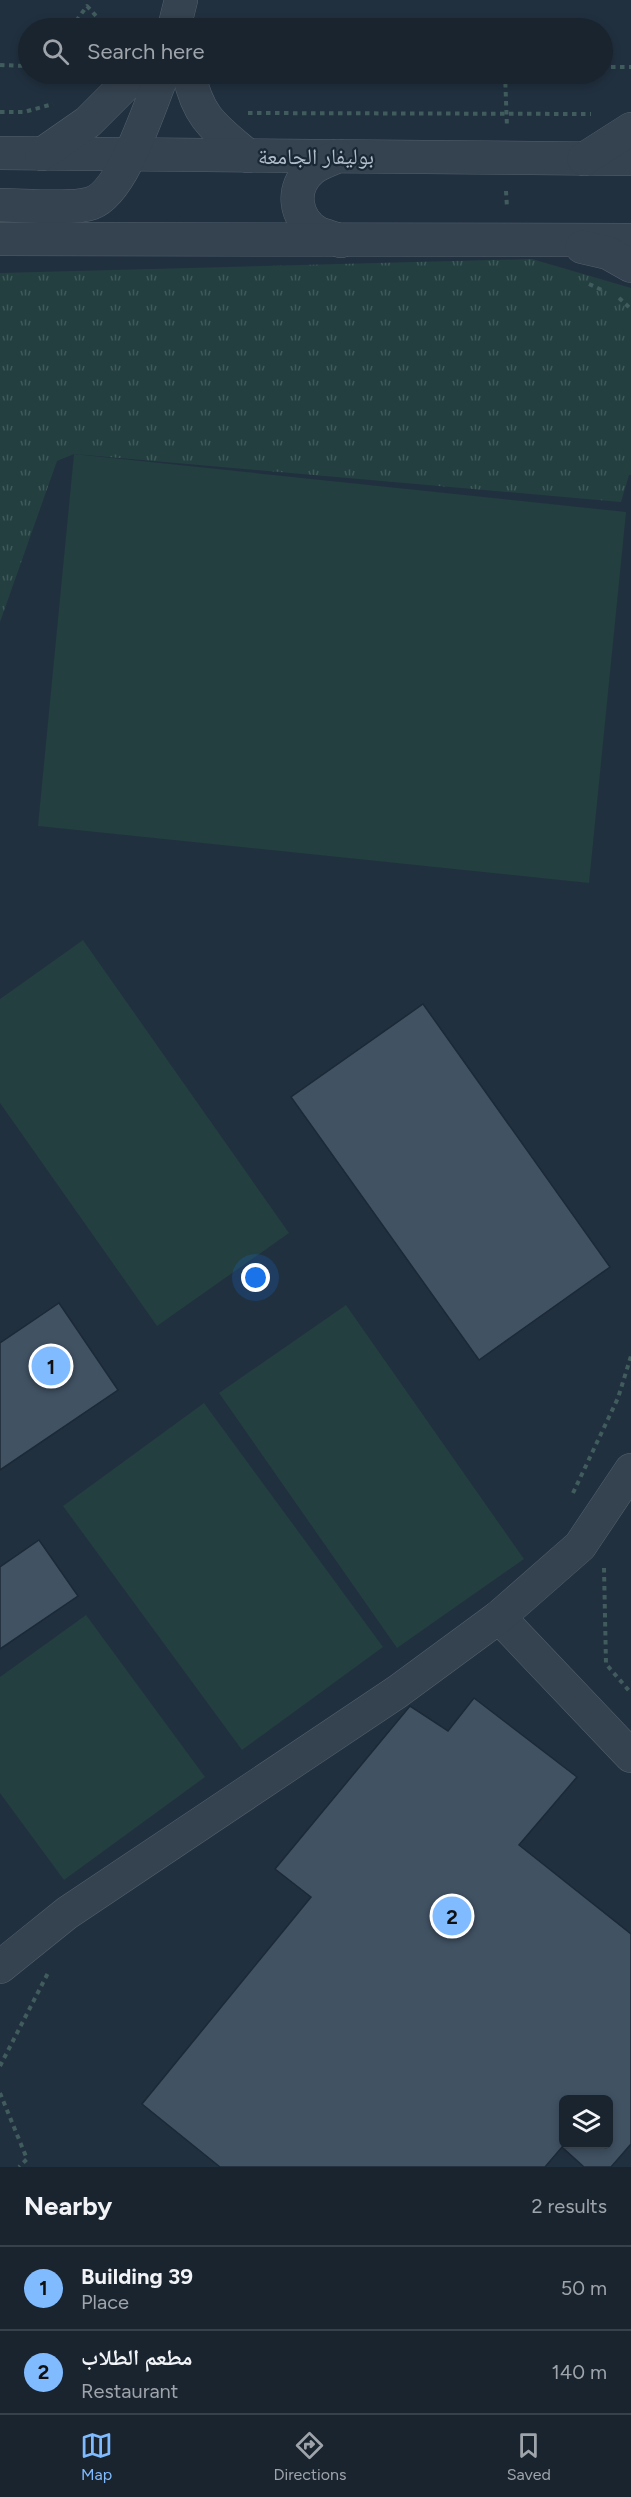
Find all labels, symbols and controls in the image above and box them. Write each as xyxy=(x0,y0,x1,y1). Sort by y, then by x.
search box xyxy=(18,18,613,84)
icon: search xyxy=(39,35,72,68)
text: Search here xyxy=(87,38,205,65)
street label: بوليفار الجامعة xyxy=(258,143,374,170)
your location xyxy=(241,1263,270,1292)
pin: 1 xyxy=(32,1344,70,1388)
pin: 2 xyxy=(432,1894,472,1938)
map controls xyxy=(559,2095,613,2149)
button: layers xyxy=(559,2095,613,2149)
text: Nearby xyxy=(24,2190,112,2222)
text: 2 results xyxy=(531,2194,607,2218)
text: Building 39 xyxy=(81,2263,193,2290)
text: 1 xyxy=(39,2276,48,2300)
text: 50 m xyxy=(561,2276,607,2300)
text: Place xyxy=(81,2290,129,2314)
text: مطعم الطلاب xyxy=(81,2344,192,2371)
text: 2 xyxy=(38,2360,49,2384)
text: 140 m xyxy=(552,2360,607,2384)
text: Restaurant xyxy=(81,2379,178,2403)
tab: Map xyxy=(80,2429,113,2484)
tab: Directions xyxy=(273,2429,346,2484)
tab: Saved xyxy=(507,2429,551,2484)

